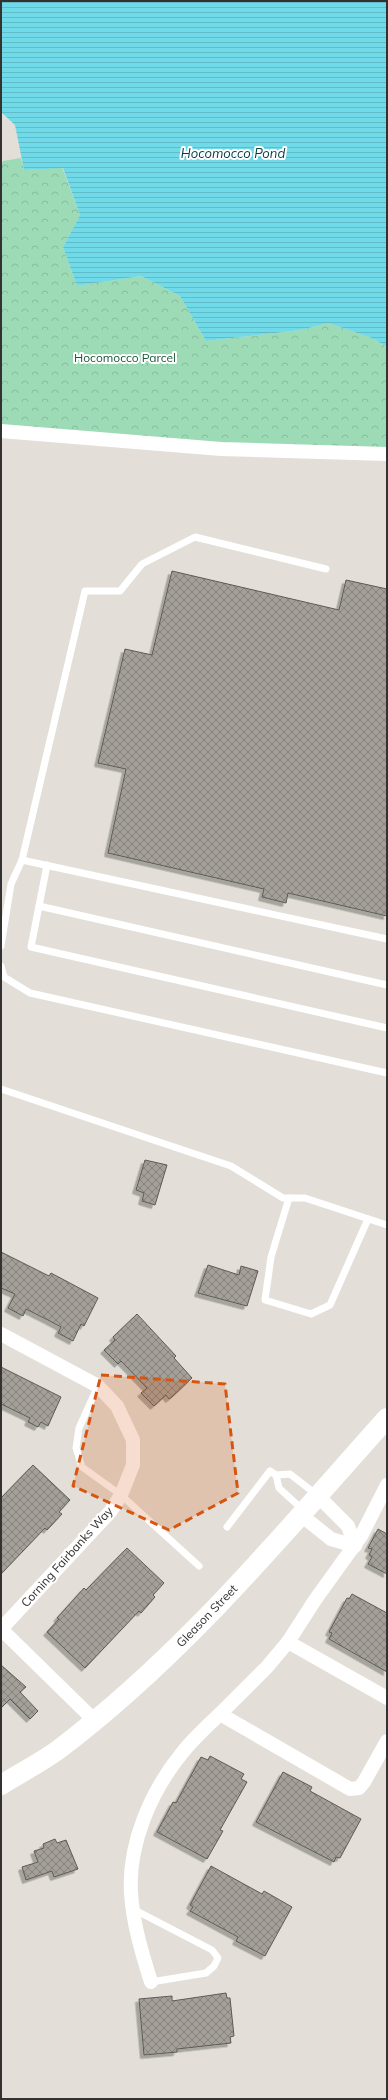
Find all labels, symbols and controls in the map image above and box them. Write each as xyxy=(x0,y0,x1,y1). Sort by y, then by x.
water label: Hocomocco Pond xyxy=(181,145,285,161)
park label: Hocomocco Parcel xyxy=(74,350,176,365)
street label: Corning Fairbanks Way xyxy=(18,1503,116,1610)
street label: Gleason Street xyxy=(173,1581,240,1650)

